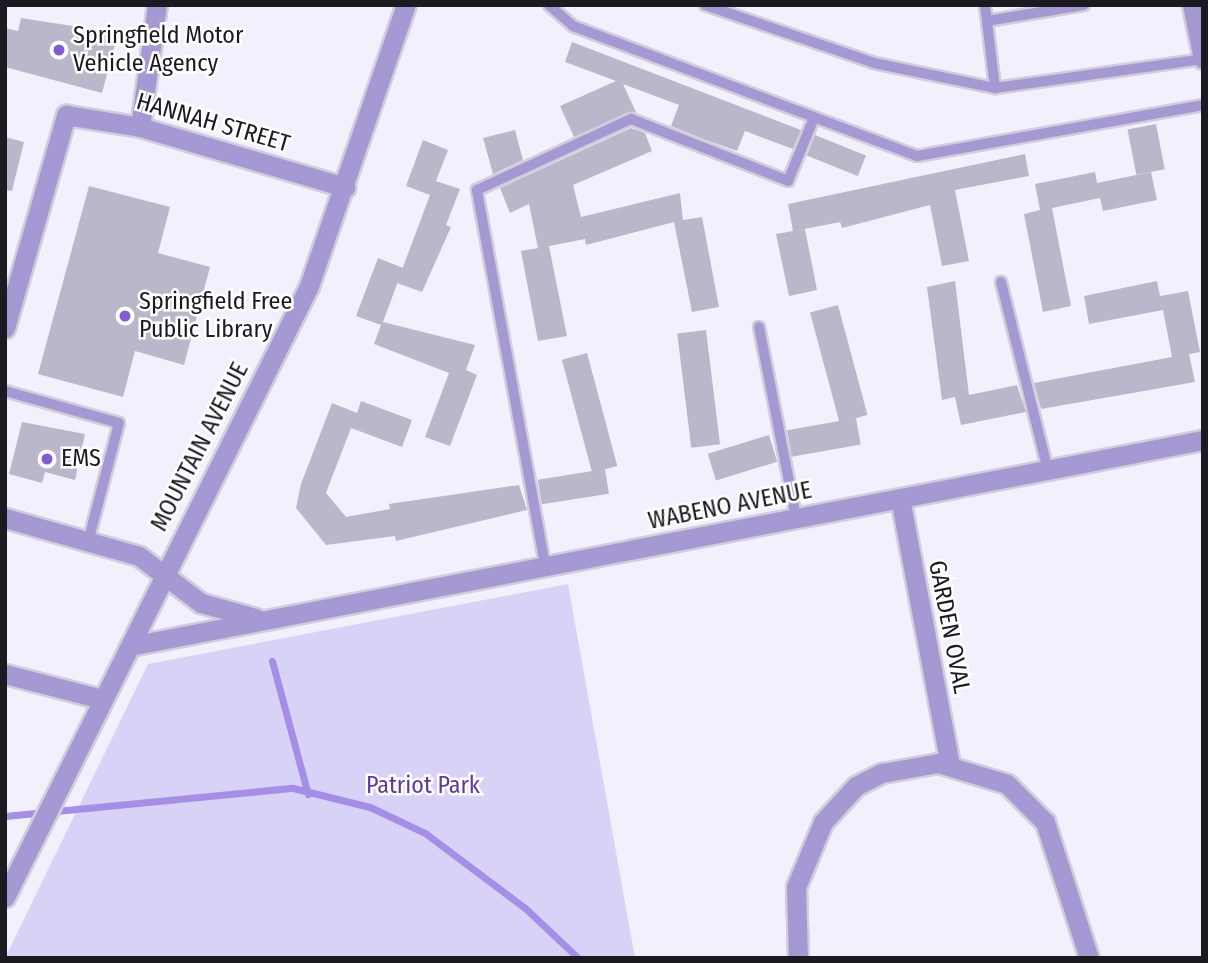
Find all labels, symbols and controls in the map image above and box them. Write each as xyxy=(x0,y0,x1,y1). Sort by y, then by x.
place label: Springfield Motor Vehicle Agency xyxy=(73,22,243,78)
marker: Springfield Motor Vehicle Agency xyxy=(51,42,67,58)
street label: HANNAH STREET xyxy=(133,87,293,159)
place label: Springfield Free Public Library xyxy=(139,288,292,344)
marker: Springfield Free Public Library xyxy=(117,308,133,324)
street label: MOUNTAIN AVENUE xyxy=(145,358,255,536)
place label: EMS xyxy=(61,445,101,473)
marker: EMS xyxy=(39,451,55,467)
street label: WABENO AVENUE xyxy=(646,476,814,536)
street label: GARDEN OVAL xyxy=(922,558,976,696)
park label: Patriot Park xyxy=(366,772,480,800)

